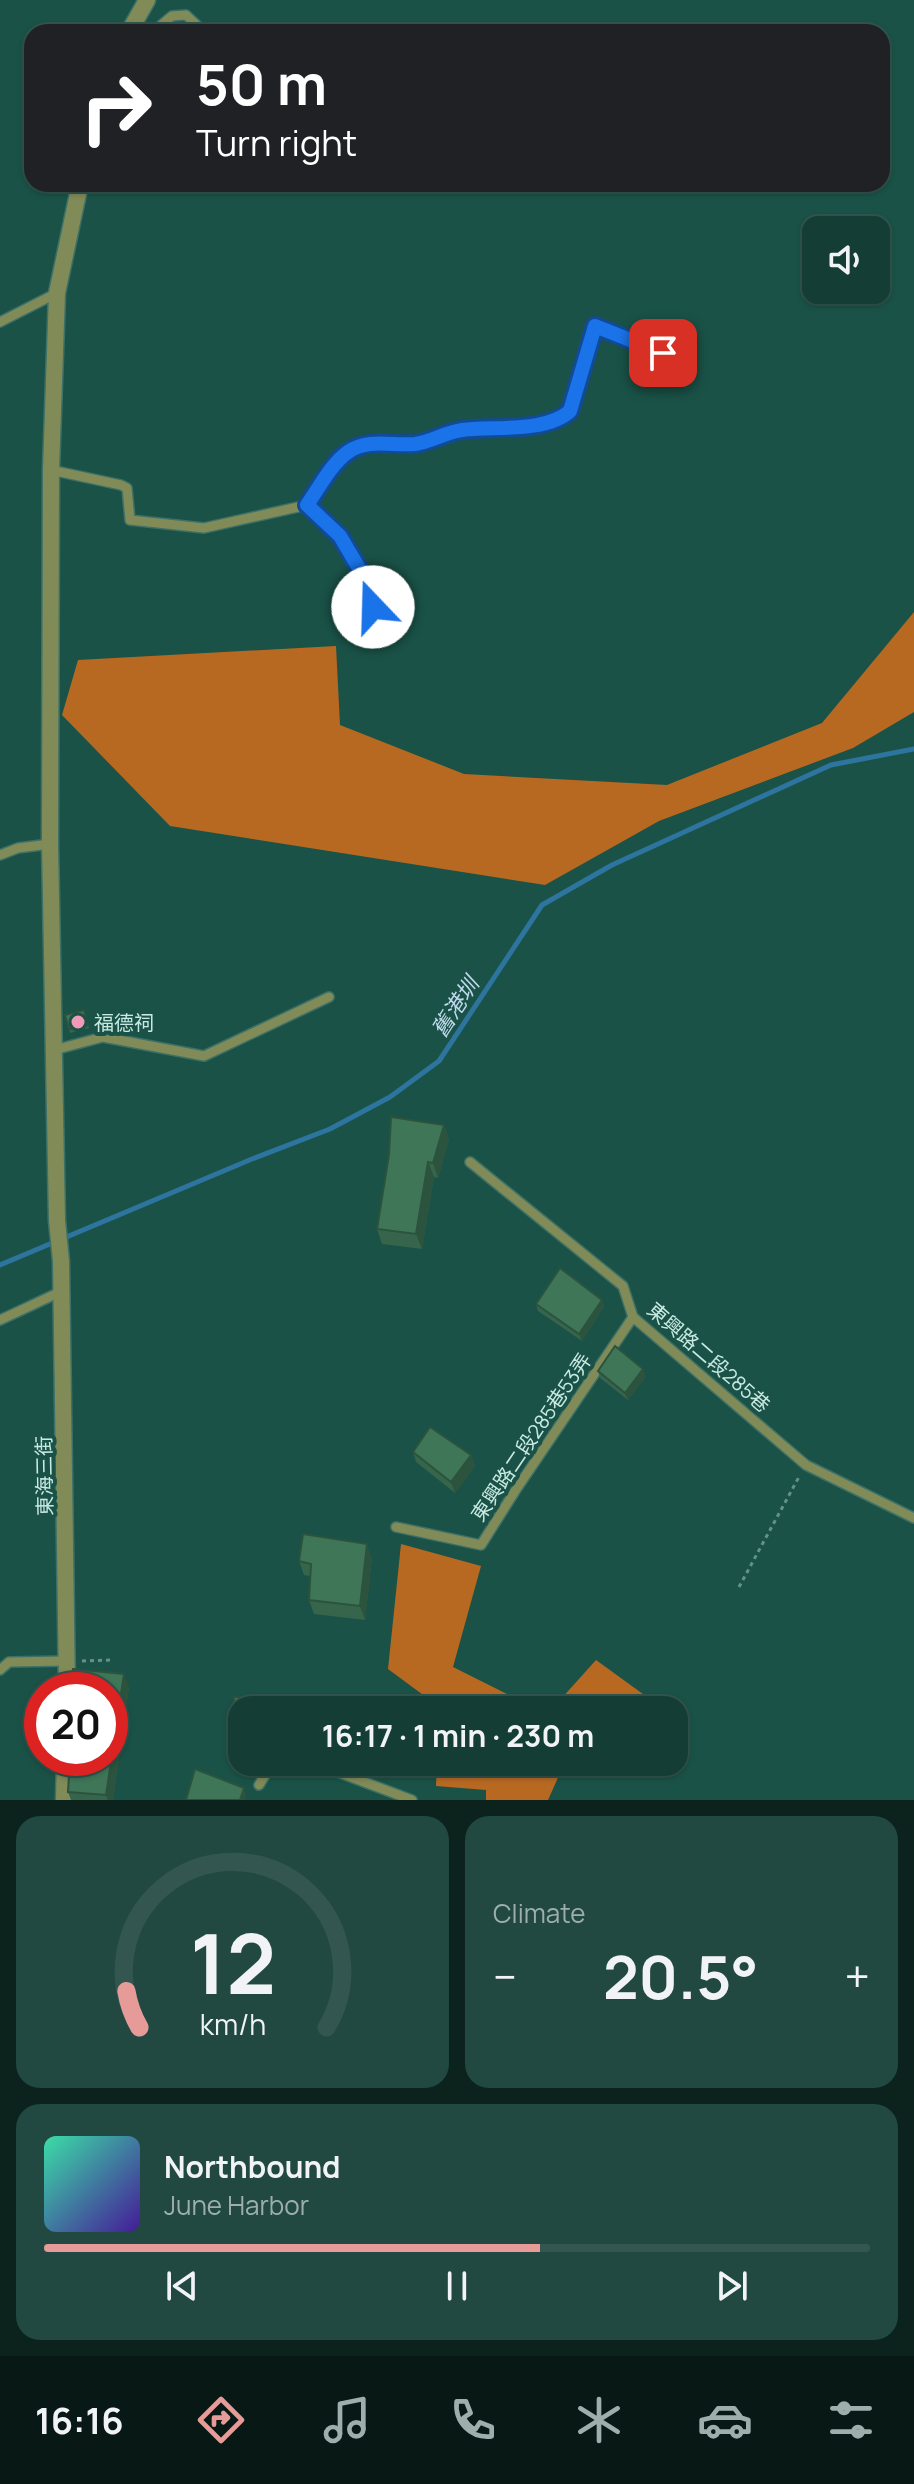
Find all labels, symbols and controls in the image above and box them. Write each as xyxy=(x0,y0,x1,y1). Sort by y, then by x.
text: 50 m xyxy=(196,45,327,122)
icon: right xyxy=(64,56,168,160)
text: Turn right xyxy=(196,118,357,167)
map controls xyxy=(802,216,890,304)
button: sound xyxy=(802,216,890,304)
pin xyxy=(629,319,697,387)
icon: arrive xyxy=(641,331,685,375)
position arrow xyxy=(331,565,415,649)
water label: 舊港圳 xyxy=(424,969,487,1043)
place label: 福德祠 xyxy=(94,1009,154,1036)
marker: 福德祠 xyxy=(69,1013,87,1031)
street label: 東興路二段285巷 xyxy=(642,1296,776,1418)
street label: 東興路二段285巷53弄 xyxy=(465,1348,597,1526)
street label: 東海三街 xyxy=(30,1436,58,1516)
speed limit sign: 20 xyxy=(24,1672,128,1776)
text: 16:17 · 1 min · 230 m xyxy=(322,1715,594,1756)
text: Climate xyxy=(493,1895,585,1931)
text: 12 xyxy=(190,1905,275,2019)
text: 20.5° xyxy=(603,1935,758,2017)
text: − xyxy=(493,1946,517,2006)
text: + xyxy=(845,1946,870,2006)
text: km/h xyxy=(199,2005,266,2044)
text: Northbound xyxy=(164,2146,341,2187)
text: June Harbor xyxy=(164,2187,309,2223)
icon: previous xyxy=(160,2264,204,2308)
icon: pause xyxy=(435,2264,479,2308)
icon: next xyxy=(710,2264,754,2308)
icon: directions xyxy=(193,2392,249,2448)
icon: music xyxy=(319,2392,375,2448)
icon: phone xyxy=(445,2392,501,2448)
icon: climate xyxy=(571,2392,627,2448)
icon: car xyxy=(697,2392,753,2448)
icon: filters xyxy=(823,2392,879,2448)
text: 16:16 xyxy=(35,2396,124,2445)

